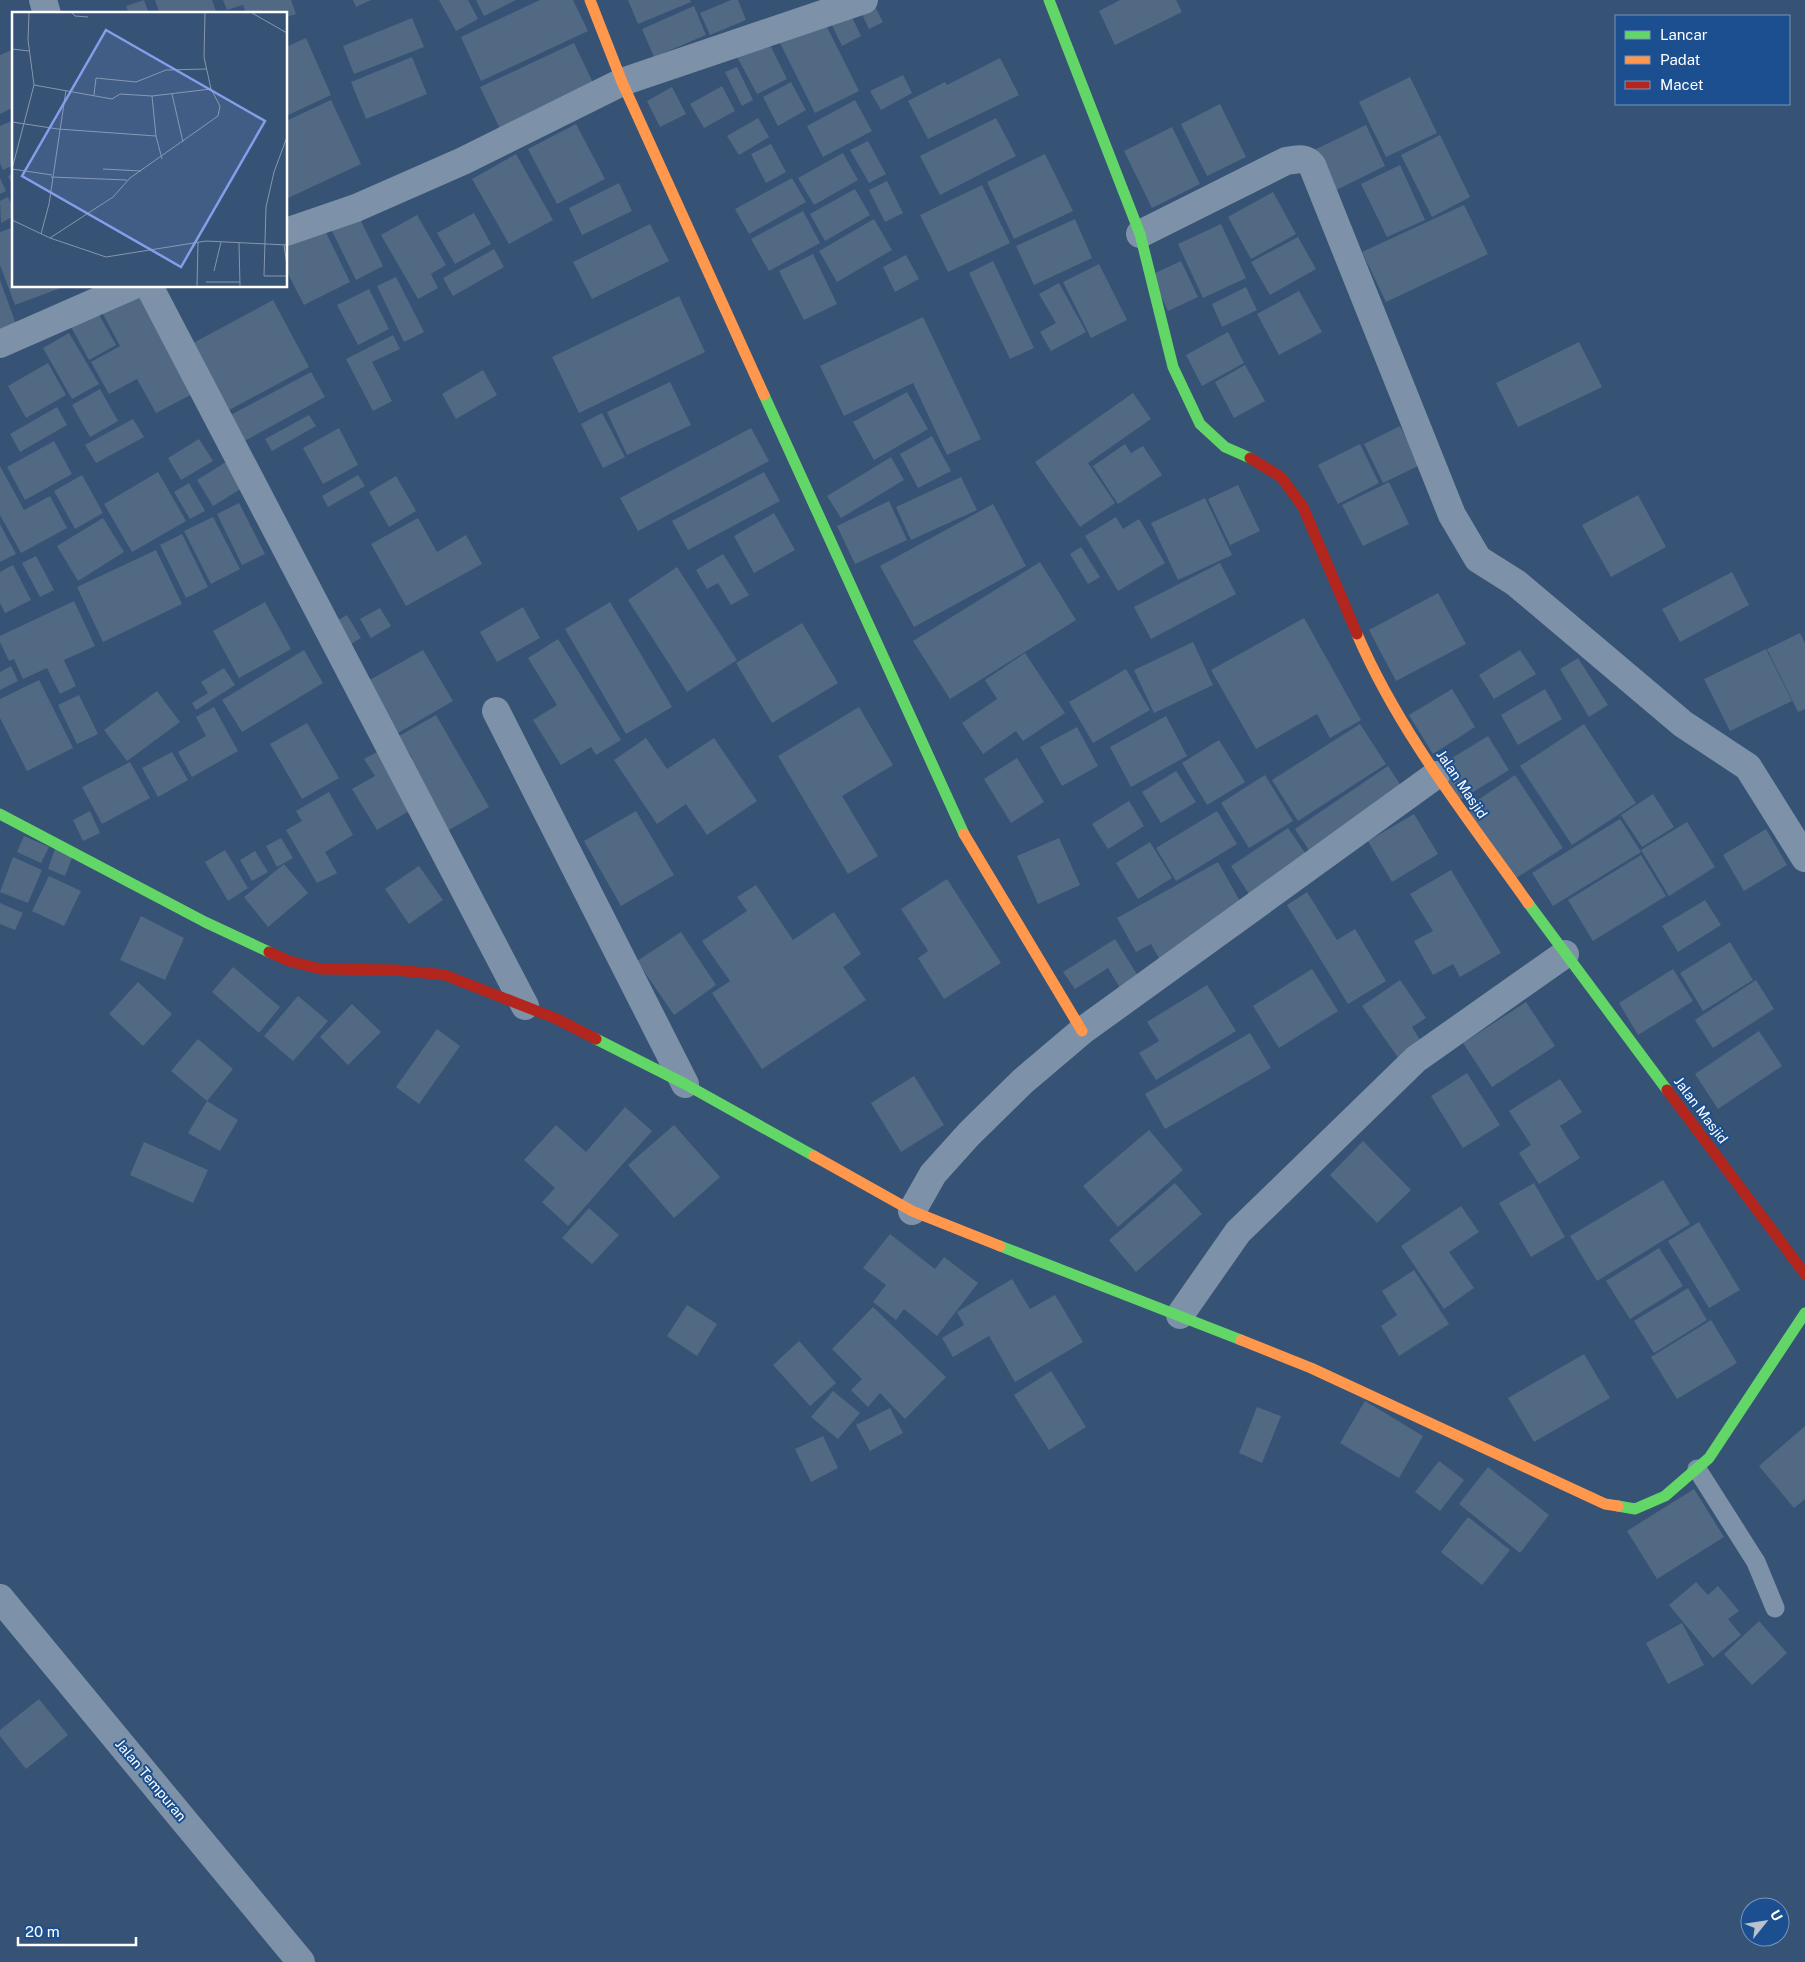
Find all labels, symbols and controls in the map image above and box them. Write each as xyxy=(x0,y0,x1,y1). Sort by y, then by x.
inset map xyxy=(12,12,288,288)
legend xyxy=(1615,15,1790,105)
text: Lancar xyxy=(1660,26,1708,43)
text: Padat xyxy=(1660,51,1701,68)
text: Macet xyxy=(1660,76,1704,93)
street label: Jalan Masjid xyxy=(1433,747,1491,821)
street label: Jalan Masjid xyxy=(1671,1074,1731,1146)
street label: Jalan Tempuran xyxy=(112,1736,190,1824)
north arrow xyxy=(1740,1897,1790,1947)
text: U xyxy=(1767,1907,1786,1924)
scale bar xyxy=(18,1914,135,1946)
text: 20 m xyxy=(25,1923,60,1940)

